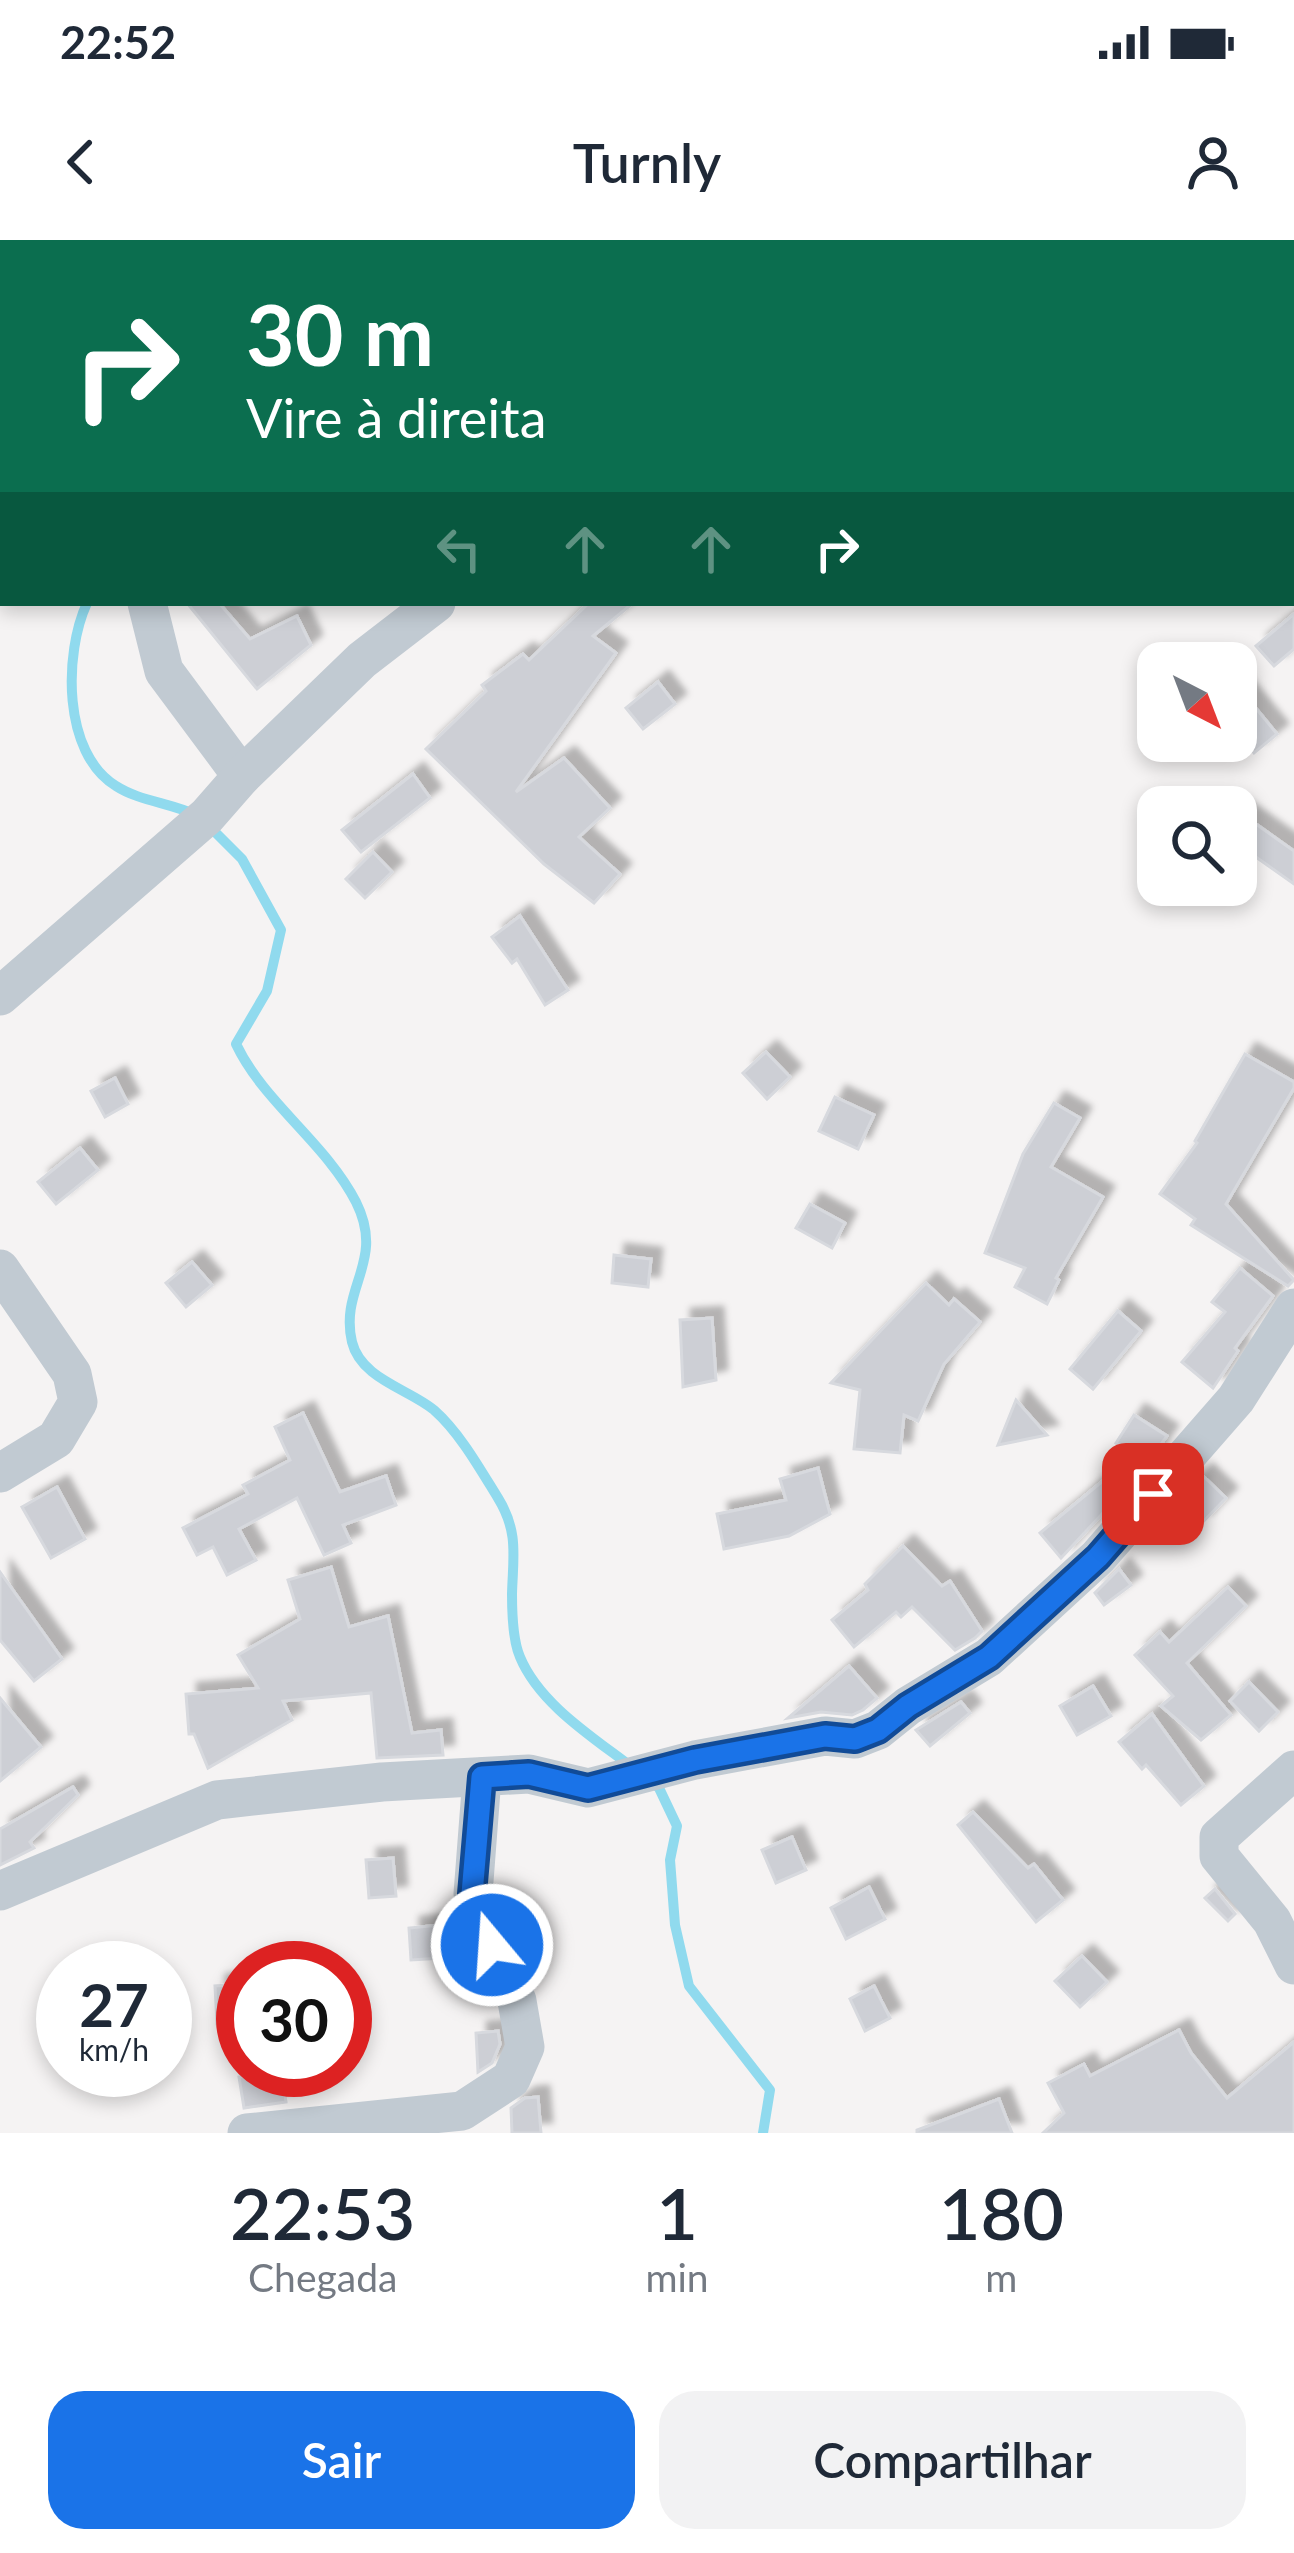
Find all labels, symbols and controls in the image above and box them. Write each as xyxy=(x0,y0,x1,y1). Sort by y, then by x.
text: 22:52 xyxy=(60,15,176,69)
icon: back xyxy=(48,129,114,195)
icon: person xyxy=(1180,129,1246,195)
text: Turnly xyxy=(573,130,721,195)
text: 30 m xyxy=(246,283,434,384)
icon: right xyxy=(48,288,204,444)
text: Vire à direita xyxy=(246,385,546,450)
icon: left xyxy=(426,516,492,582)
icon: ahead xyxy=(552,516,618,582)
icon: ahead xyxy=(678,516,744,582)
icon: right xyxy=(804,516,870,582)
north arrow xyxy=(1137,642,1257,762)
map controls xyxy=(1137,642,1257,906)
button: search xyxy=(1137,786,1257,906)
pin xyxy=(1102,1443,1204,1545)
icon: arrive xyxy=(1120,1461,1186,1527)
position arrow xyxy=(429,1882,555,2008)
speed limit sign: 30 xyxy=(216,1941,372,2097)
text: 27 xyxy=(79,1968,149,2040)
text: km/h xyxy=(79,2031,149,2067)
text: 22:53 xyxy=(230,2169,415,2255)
text: 1 xyxy=(656,2169,698,2255)
text: 180 xyxy=(939,2169,1064,2255)
text: Chegada xyxy=(248,2254,397,2300)
text: min xyxy=(645,2254,709,2300)
text: m xyxy=(985,2254,1017,2300)
button: Sair xyxy=(48,2391,635,2529)
button: Compartilhar xyxy=(659,2391,1246,2529)

